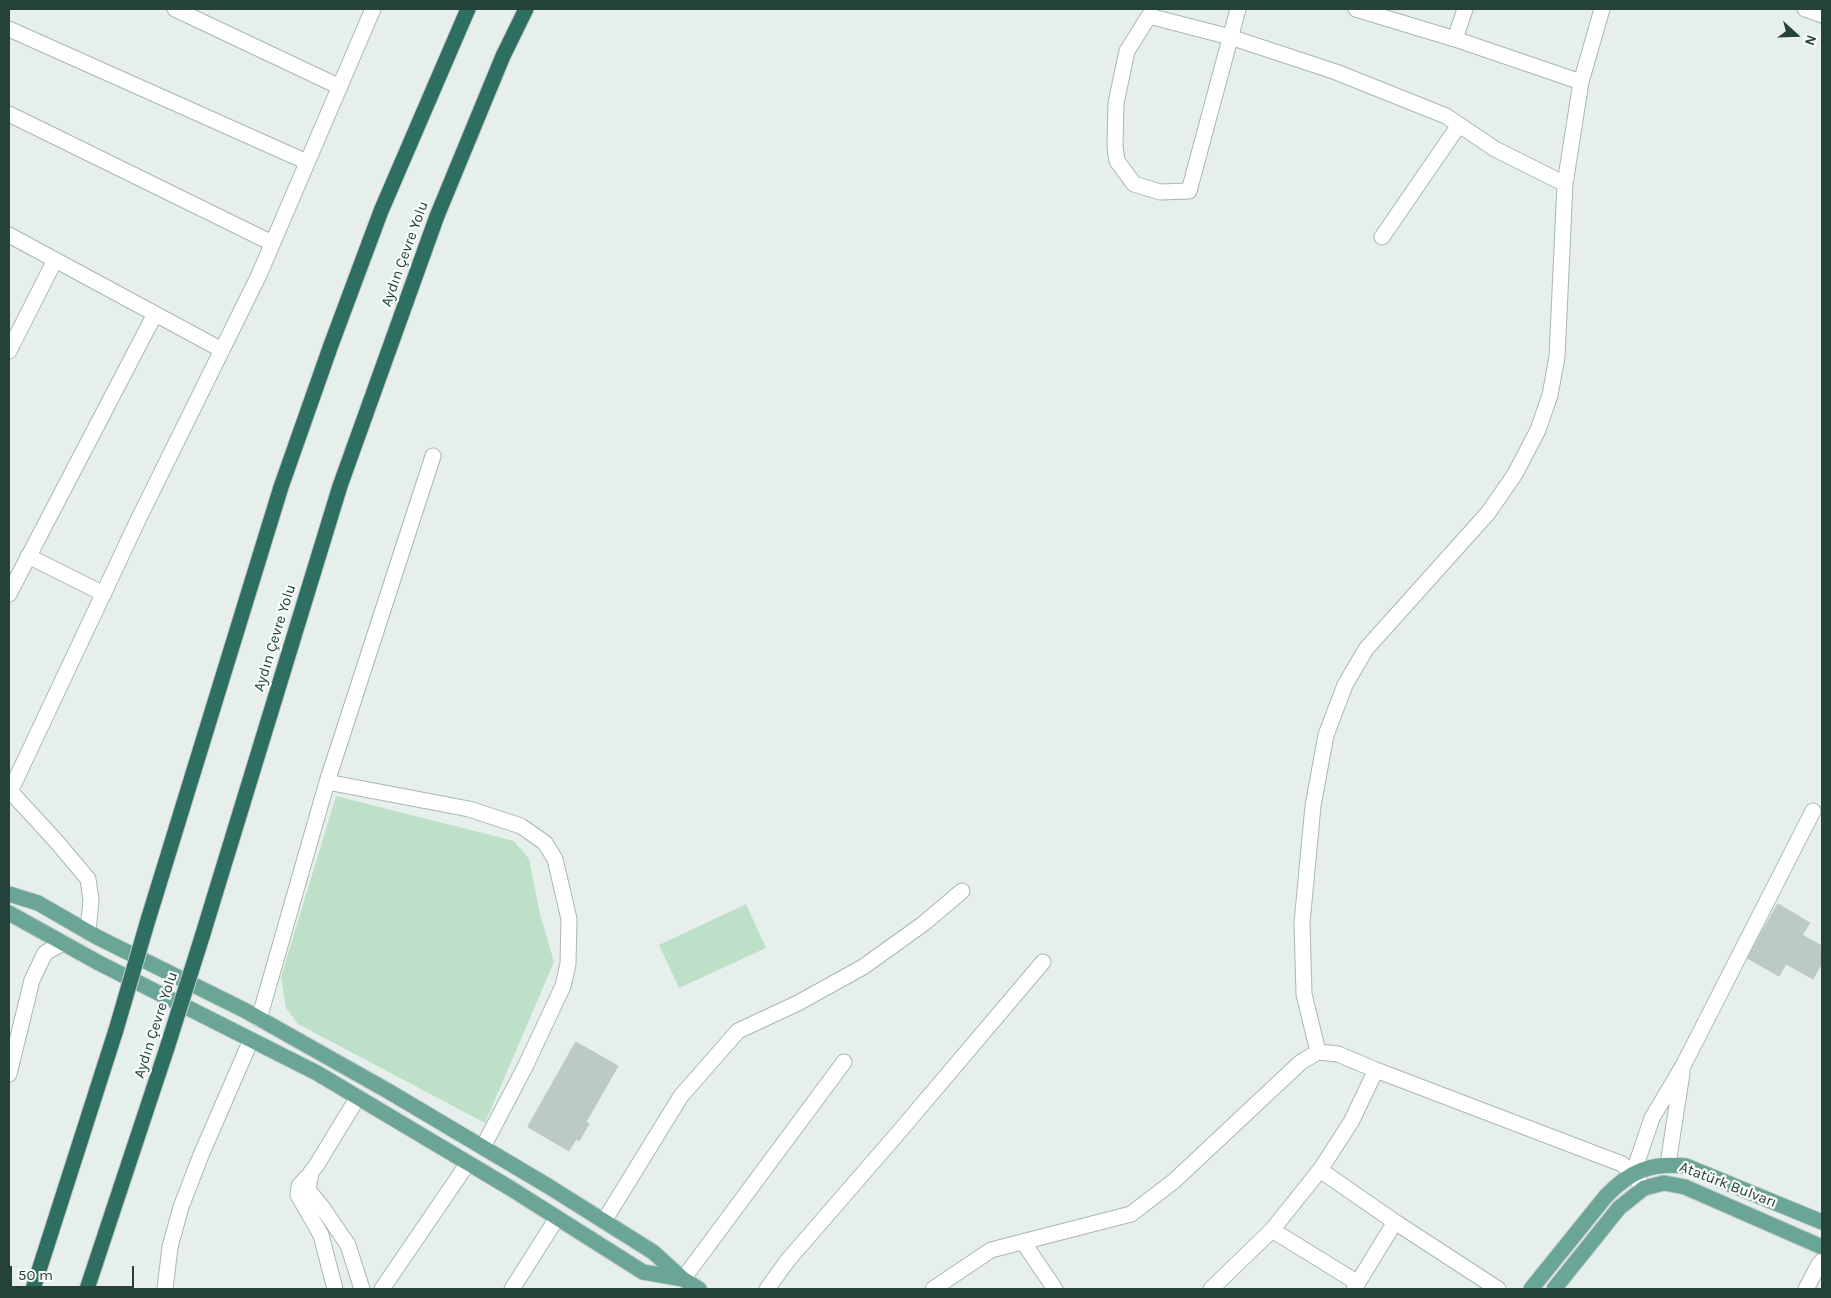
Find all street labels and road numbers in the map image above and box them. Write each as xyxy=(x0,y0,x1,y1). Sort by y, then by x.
street label: Aydın Çevre Yolu xyxy=(378,199,432,309)
street label: Aydın Çevre Yolu xyxy=(250,582,300,694)
street label: Aydın Çevre Yolu xyxy=(130,969,182,1081)
street label: Atatürk Bulvarı xyxy=(1677,1158,1779,1212)

